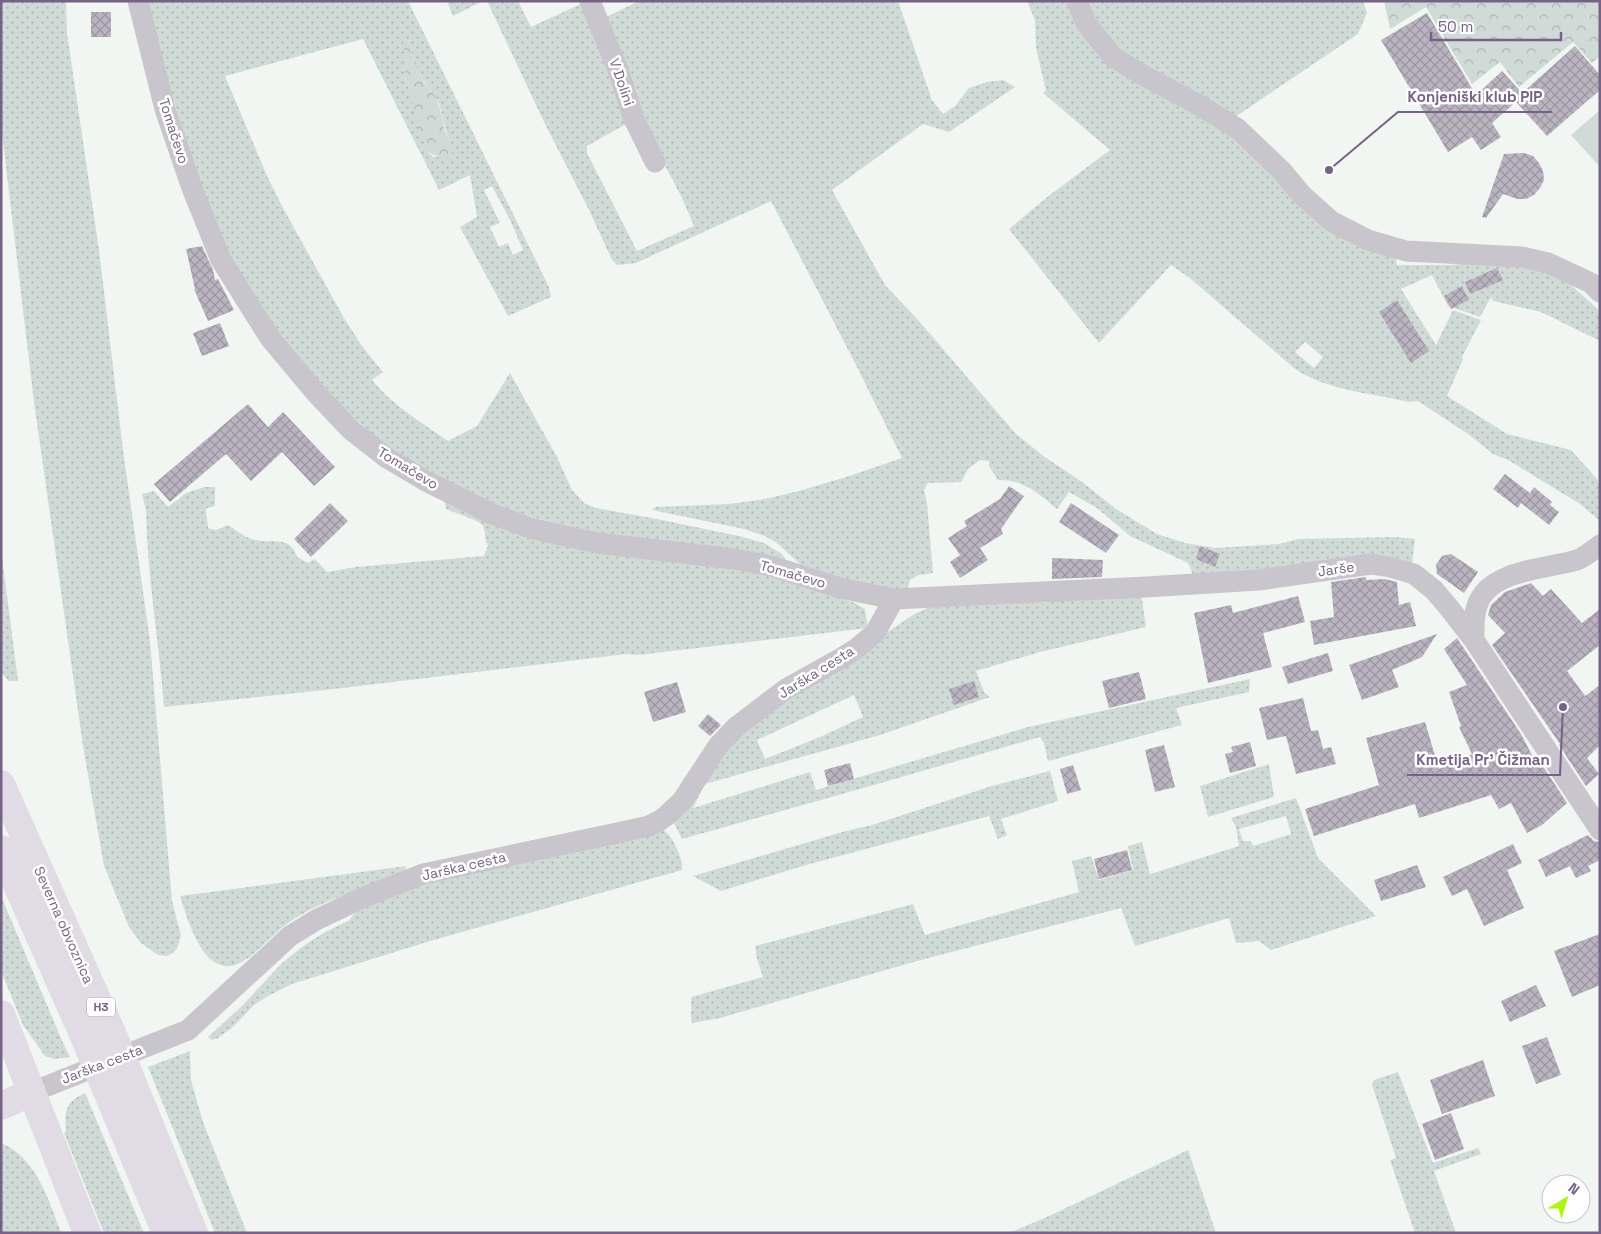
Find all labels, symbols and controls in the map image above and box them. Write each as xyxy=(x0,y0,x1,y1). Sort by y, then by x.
scale bar xyxy=(1431,10,1561,42)
text: 50 m xyxy=(1438,17,1473,36)
street label: V Dolini xyxy=(606,56,638,108)
callout: Konjeniški klub PIP xyxy=(1398,82,1552,112)
text: Konjeniški klub PIP xyxy=(1408,87,1542,106)
street label: Tomačevo xyxy=(155,96,193,166)
street label: Tomačevo xyxy=(374,443,442,493)
street label: Tomačevo xyxy=(758,556,828,592)
street label: Jarše xyxy=(1317,558,1355,580)
street label: Jarška cesta xyxy=(775,642,857,702)
callout: Kmetija Pr' Čižman xyxy=(1407,745,1560,775)
text: Kmetija Pr' Čižman xyxy=(1416,750,1550,769)
street label: Jarška cesta xyxy=(420,848,508,884)
street label: Severna obvoznica xyxy=(30,864,98,986)
road number: H3 xyxy=(87,998,115,1016)
street label: Jarška cesta xyxy=(59,1040,145,1088)
north arrow xyxy=(1541,1174,1591,1224)
text: N xyxy=(1565,1179,1583,1199)

